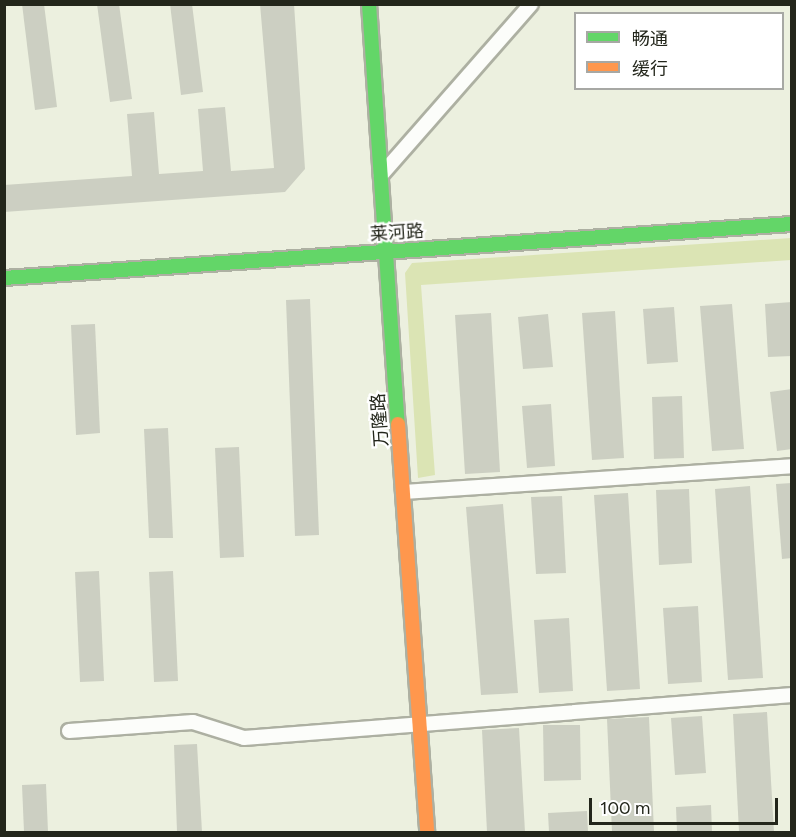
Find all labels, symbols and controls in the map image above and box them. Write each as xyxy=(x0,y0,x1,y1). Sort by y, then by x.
legend xyxy=(574,12,784,90)
text: 畅通 xyxy=(632,28,668,50)
text: 缓行 xyxy=(632,58,668,80)
street label: 莱河路 xyxy=(369,220,425,246)
street label: 万隆路 xyxy=(367,392,393,448)
scale bar xyxy=(592,786,781,824)
text: 100 m xyxy=(600,797,650,819)

